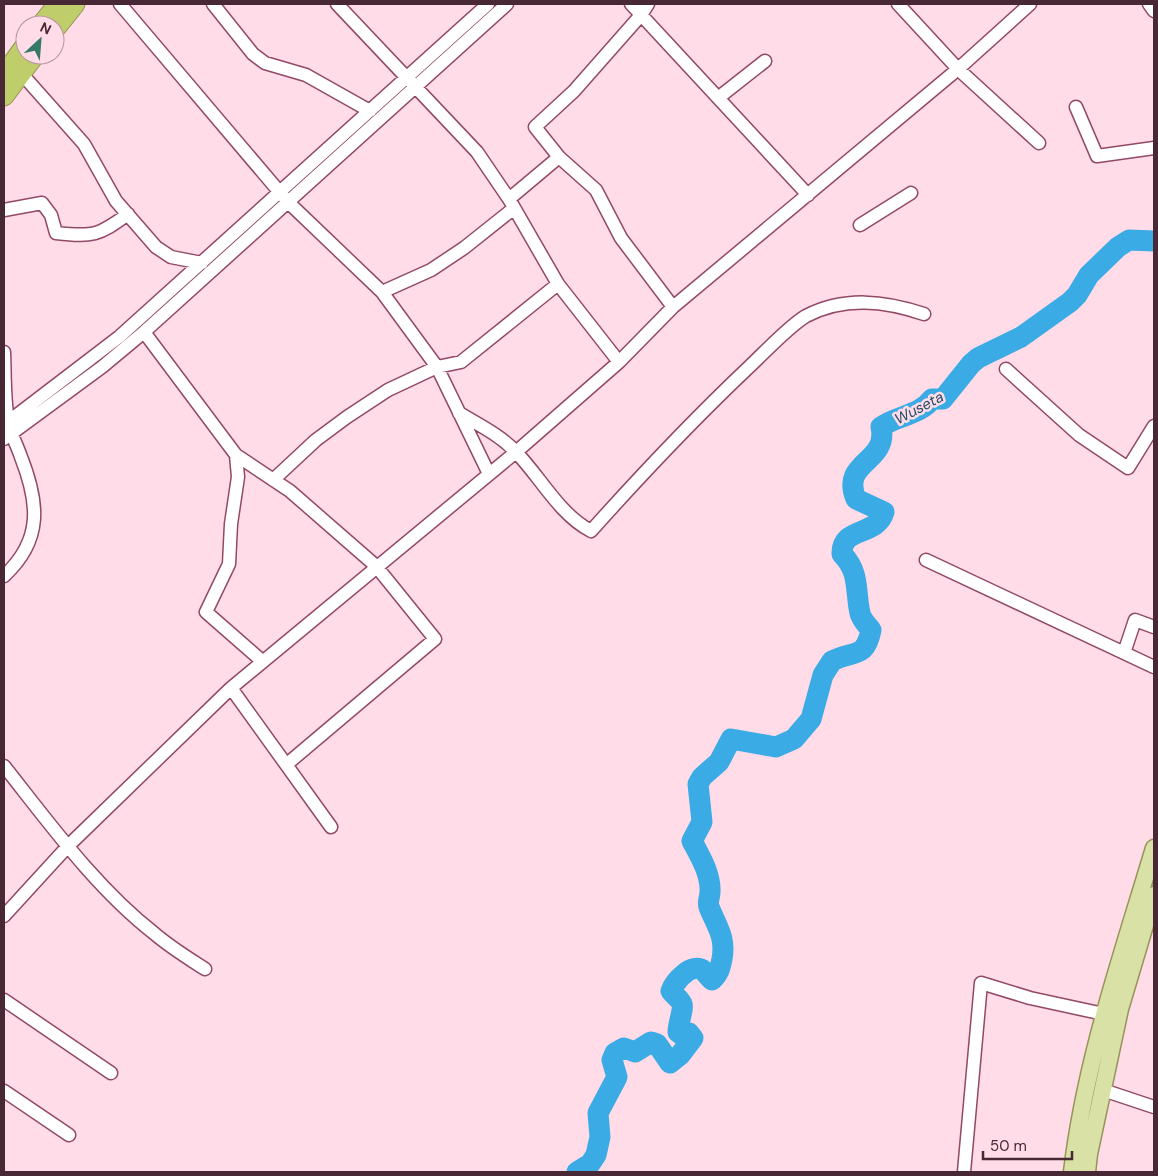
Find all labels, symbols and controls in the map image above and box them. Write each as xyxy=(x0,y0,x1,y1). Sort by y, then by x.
north arrow xyxy=(15,15,65,65)
text: N xyxy=(37,18,54,39)
water label: Wuseta xyxy=(891,387,947,429)
scale bar xyxy=(983,1128,1072,1160)
text: 50 m xyxy=(990,1136,1027,1156)

